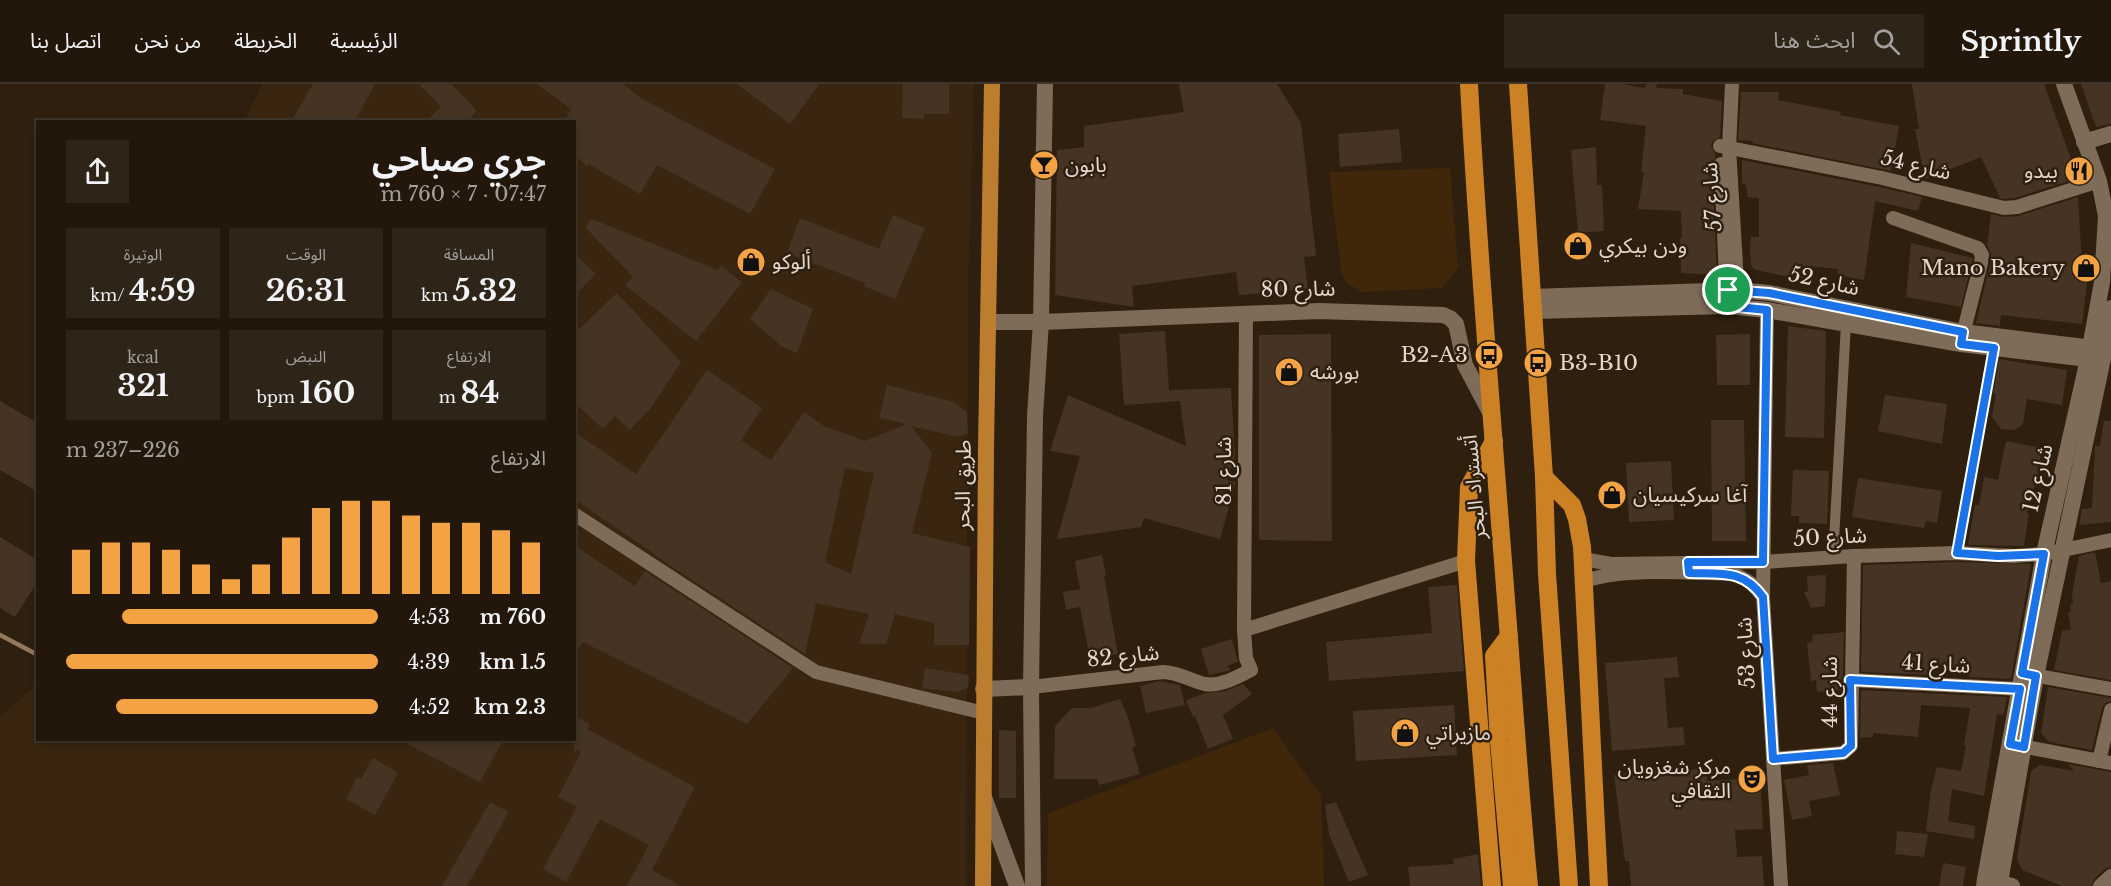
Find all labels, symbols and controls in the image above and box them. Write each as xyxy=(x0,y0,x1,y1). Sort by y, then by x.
search box xyxy=(1504,14,1924,68)
text: Sprintly xyxy=(1960,24,2081,59)
icon: search xyxy=(1870,25,1903,58)
text: ابحث هنا xyxy=(1773,27,1855,54)
text: اتصل بنا xyxy=(30,28,102,54)
text: من نحن xyxy=(135,28,201,54)
text: الخريطة xyxy=(234,28,297,54)
text: الرئيسية xyxy=(330,28,398,54)
text: جري صباحي xyxy=(372,139,546,180)
button: share xyxy=(66,140,129,203)
street label: شارع 54 xyxy=(1878,144,1954,188)
bar icon: بابون xyxy=(1028,149,1060,181)
place label: بابون xyxy=(1065,152,1107,178)
restaurant icon: بيدو xyxy=(2063,155,2095,187)
place label: بيدو xyxy=(2024,158,2058,184)
street label: شارع 57 xyxy=(1697,161,1729,233)
text: 07:47 · 7 × 760 m xyxy=(381,182,546,206)
shop icon: ودن بيكري xyxy=(1562,230,1594,262)
place label: ودن بيكري xyxy=(1599,233,1687,262)
text: الوتيرة xyxy=(124,244,162,264)
text: الوقت xyxy=(286,244,326,264)
text: المسافة xyxy=(444,244,494,264)
shop icon: ألوكو xyxy=(735,246,767,278)
place label: ألوكو xyxy=(772,249,811,275)
shop icon: Mano Bakery xyxy=(2070,252,2102,284)
place label: Mano Bakery xyxy=(1921,255,2066,281)
street label: شارع 52 xyxy=(1786,261,1862,303)
pin xyxy=(1702,264,1753,315)
text: 4:59 xyxy=(129,272,196,309)
text: 26:31 xyxy=(266,272,346,309)
text: 5.32 xyxy=(453,272,517,309)
icon: arrive xyxy=(1711,273,1744,306)
street label: شارع 80 xyxy=(1260,275,1336,305)
text: /km xyxy=(90,285,129,305)
text: km xyxy=(421,285,453,305)
bus stop icon: B2-A3 xyxy=(1473,339,1505,371)
place label: B2-A3 xyxy=(1400,342,1468,368)
text: النبض xyxy=(286,346,326,366)
text: الارتفاع xyxy=(447,346,491,366)
text: kcal xyxy=(127,347,159,367)
bus stop icon: B3-B10 xyxy=(1522,347,1554,379)
place label: B3-B10 xyxy=(1559,350,1638,376)
shop icon: بورشه xyxy=(1273,356,1305,388)
place label: بورشه xyxy=(1310,359,1359,385)
text: 321 xyxy=(117,367,169,404)
text: 160 xyxy=(300,374,356,411)
text: 84 xyxy=(460,374,499,411)
text: bpm xyxy=(256,387,300,407)
text: m xyxy=(439,387,460,407)
street label: أتستراد البحر xyxy=(1456,434,1492,541)
street label: شارع 81 xyxy=(1211,436,1239,506)
text: 226–237 m xyxy=(66,438,180,462)
street label: طريق البحر xyxy=(949,440,977,531)
street label: شارع 12 xyxy=(2018,441,2060,515)
text: الارتفاع xyxy=(491,446,546,470)
shop icon: آغا سركيسيان xyxy=(1596,479,1628,511)
place label: آغا سركيسيان xyxy=(1633,482,1748,508)
street label: شارع 50 xyxy=(1792,522,1868,554)
text: 4:53 xyxy=(409,605,450,629)
text: 760 m xyxy=(480,605,546,629)
street label: شارع 53 xyxy=(1731,616,1763,690)
street label: شارع 82 xyxy=(1086,639,1161,675)
street label: شارع 41 xyxy=(1901,649,1971,681)
text: 4:39 xyxy=(407,650,450,674)
text: 1.5 km xyxy=(479,650,546,674)
street label: شارع 44 xyxy=(1817,656,1845,728)
text: 4:52 xyxy=(409,695,450,719)
text: 2.3 km xyxy=(474,695,546,719)
shop icon: مازيراتي xyxy=(1389,717,1421,749)
place label: مازيراتي xyxy=(1426,720,1491,749)
place label: مركز شغزويان الثقافي xyxy=(1618,754,1731,807)
theatre icon: مركز شغزويان الثقافي xyxy=(1736,763,1768,795)

